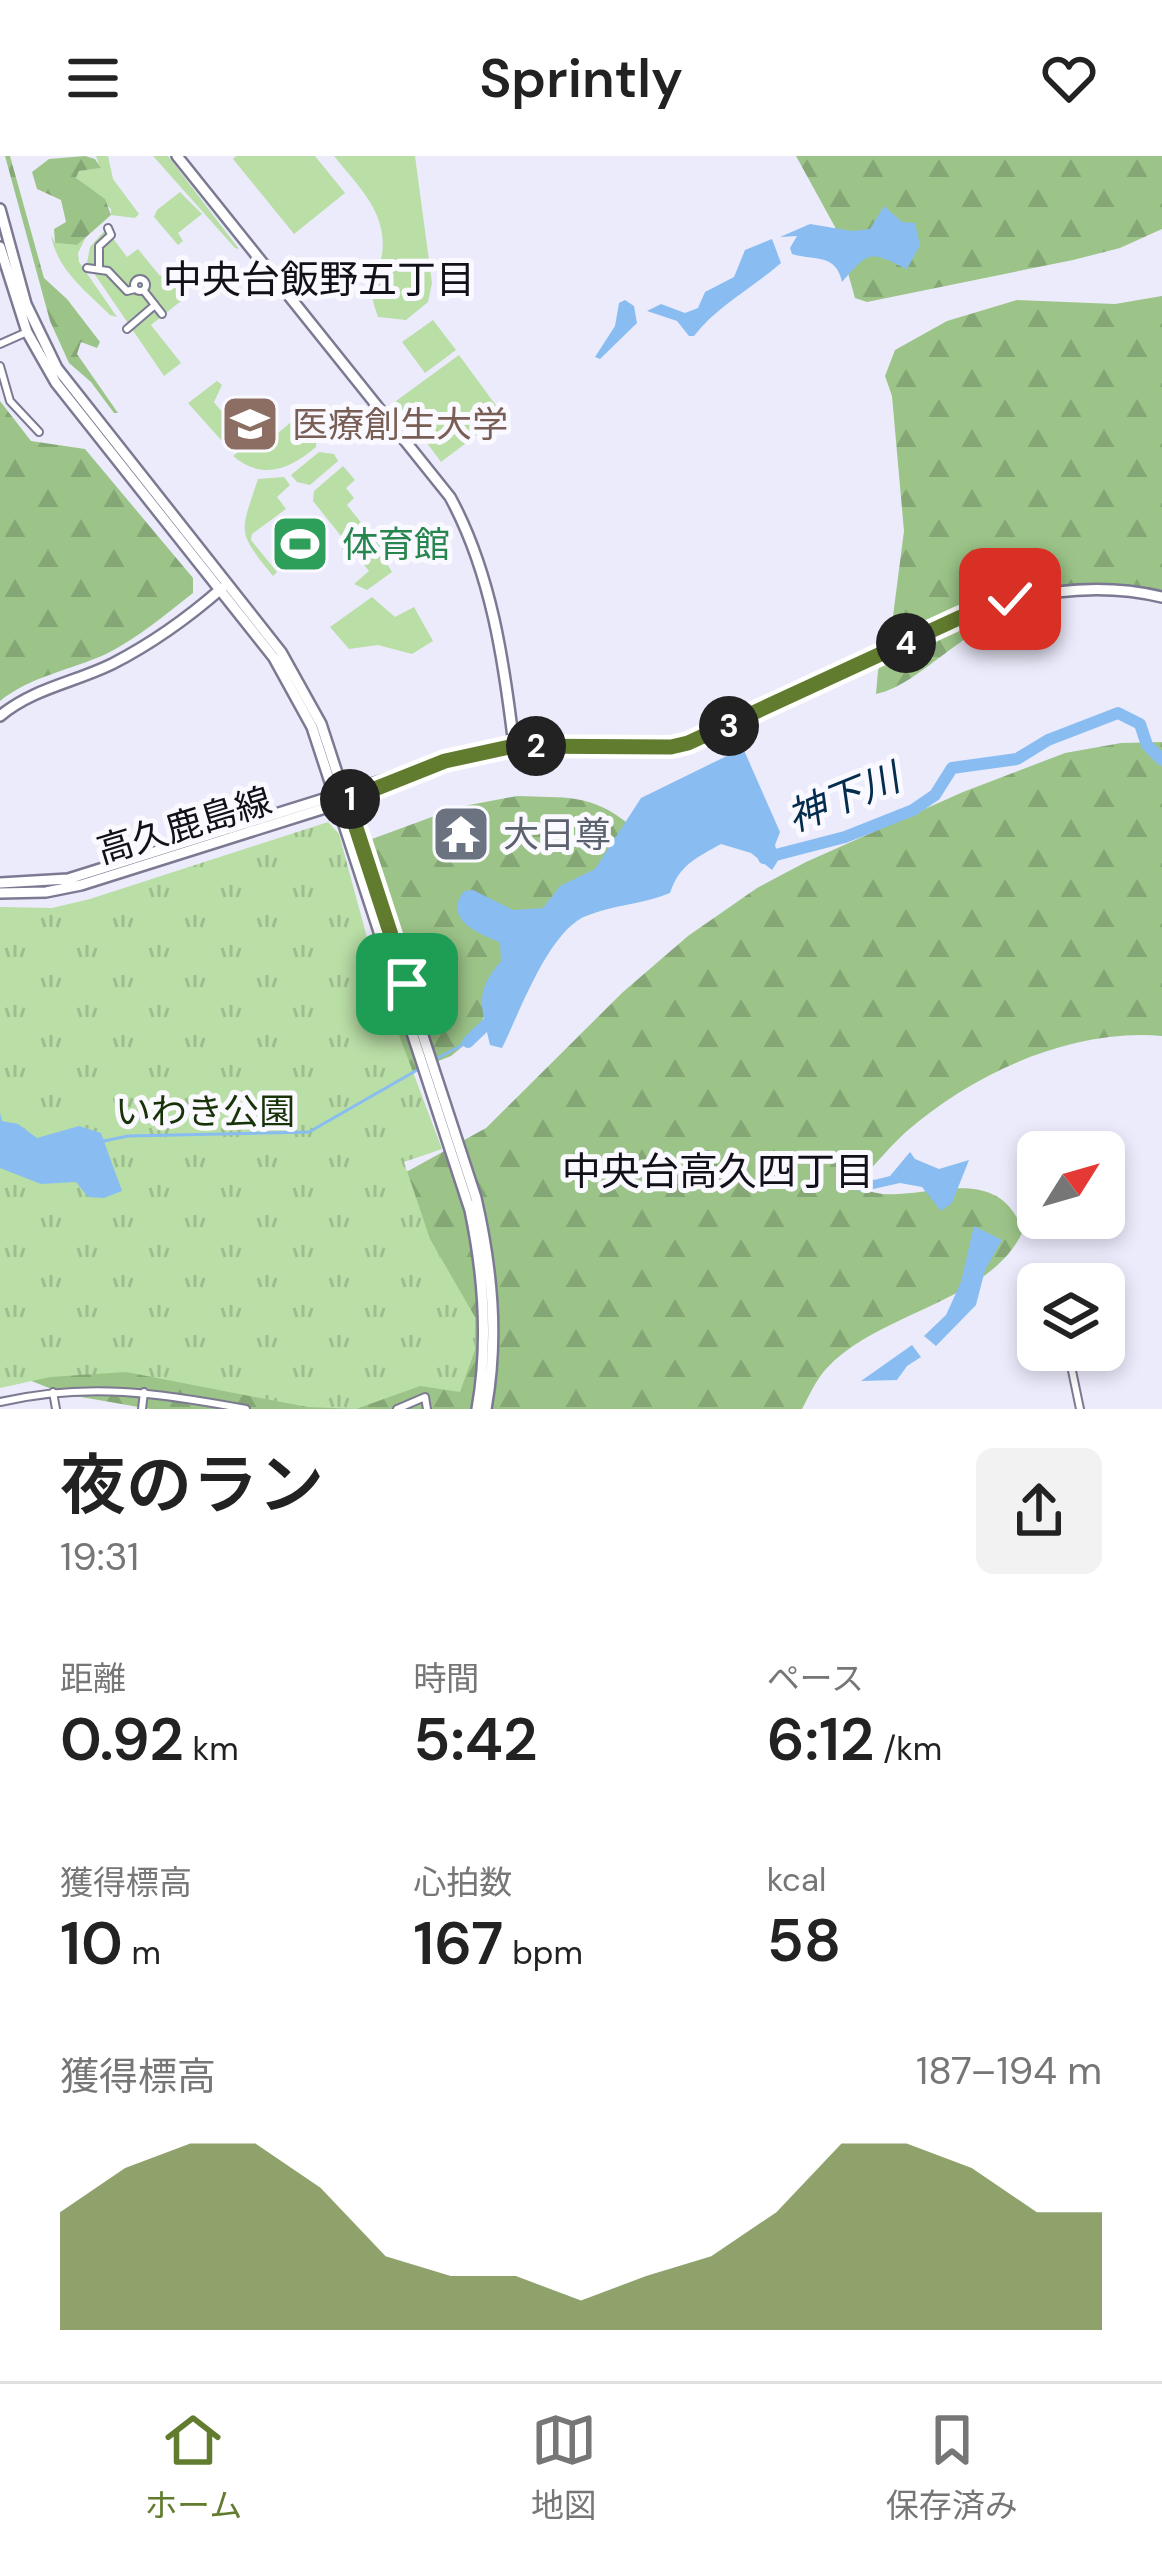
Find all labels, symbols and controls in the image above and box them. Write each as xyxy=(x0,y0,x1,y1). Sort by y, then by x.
text: Sprintly xyxy=(479,43,683,114)
icon: menu xyxy=(60,45,126,111)
icon: heart xyxy=(1036,45,1102,111)
district label: 中央台飯野五丁目 xyxy=(163,254,475,305)
school or university icon: 医療創生大学 xyxy=(219,393,281,455)
place label: 医療創生大学 xyxy=(292,401,508,448)
sports icon: 体育館 xyxy=(269,513,331,575)
place label: 体育館 xyxy=(342,521,450,568)
pin xyxy=(959,548,1061,650)
icon: check xyxy=(977,566,1043,632)
pin: 4 xyxy=(876,613,936,673)
text: 4 xyxy=(895,621,917,664)
pin: 3 xyxy=(699,696,759,756)
text: 3 xyxy=(719,704,739,747)
pin: 2 xyxy=(506,716,566,776)
text: 2 xyxy=(526,724,546,767)
water label: 神下川 xyxy=(779,750,911,843)
pin: 1 xyxy=(320,769,380,829)
street label: 高久鹿島線 xyxy=(91,777,277,874)
text: 1 xyxy=(344,777,356,820)
temple icon: 大日尊 xyxy=(430,803,492,865)
place label: 大日尊 xyxy=(503,811,611,858)
pin xyxy=(356,933,458,1035)
icon: arrive xyxy=(374,951,440,1017)
park label: いわき公園 xyxy=(115,1088,295,1135)
north arrow xyxy=(1017,1131,1125,1239)
map controls xyxy=(1017,1131,1125,1371)
district label: 中央台高久四丁目 xyxy=(562,1146,874,1197)
button: layers xyxy=(1017,1263,1125,1371)
text: 夜のラン xyxy=(60,1443,324,1528)
button: share xyxy=(976,1448,1102,1574)
text: 19:31 xyxy=(60,1531,139,1582)
text: 距離 xyxy=(60,1657,126,1700)
text: 時間 xyxy=(413,1657,479,1700)
text: ペース xyxy=(767,1657,864,1700)
text: 0.92 xyxy=(60,1700,184,1779)
text: 5:42 xyxy=(413,1700,538,1779)
text: 6:12 xyxy=(767,1700,874,1779)
text: km xyxy=(184,1727,239,1770)
text: /km xyxy=(874,1727,942,1770)
text: kcal xyxy=(767,1858,826,1901)
text: 獲得標高 xyxy=(60,1861,192,1904)
text: 心拍数 xyxy=(413,1861,512,1904)
text: 58 xyxy=(767,1901,841,1980)
text: 10 xyxy=(60,1904,123,1983)
text: 167 xyxy=(413,1904,503,1983)
text: m xyxy=(123,1931,161,1974)
text: bpm xyxy=(503,1931,583,1974)
text: 187–194 m xyxy=(916,2045,1102,2096)
text: 獲得標高 xyxy=(60,2051,216,2102)
tab: ホーム xyxy=(144,2407,242,2527)
tab: 地図 xyxy=(531,2407,597,2527)
tab: 保存済み xyxy=(886,2407,1018,2527)

